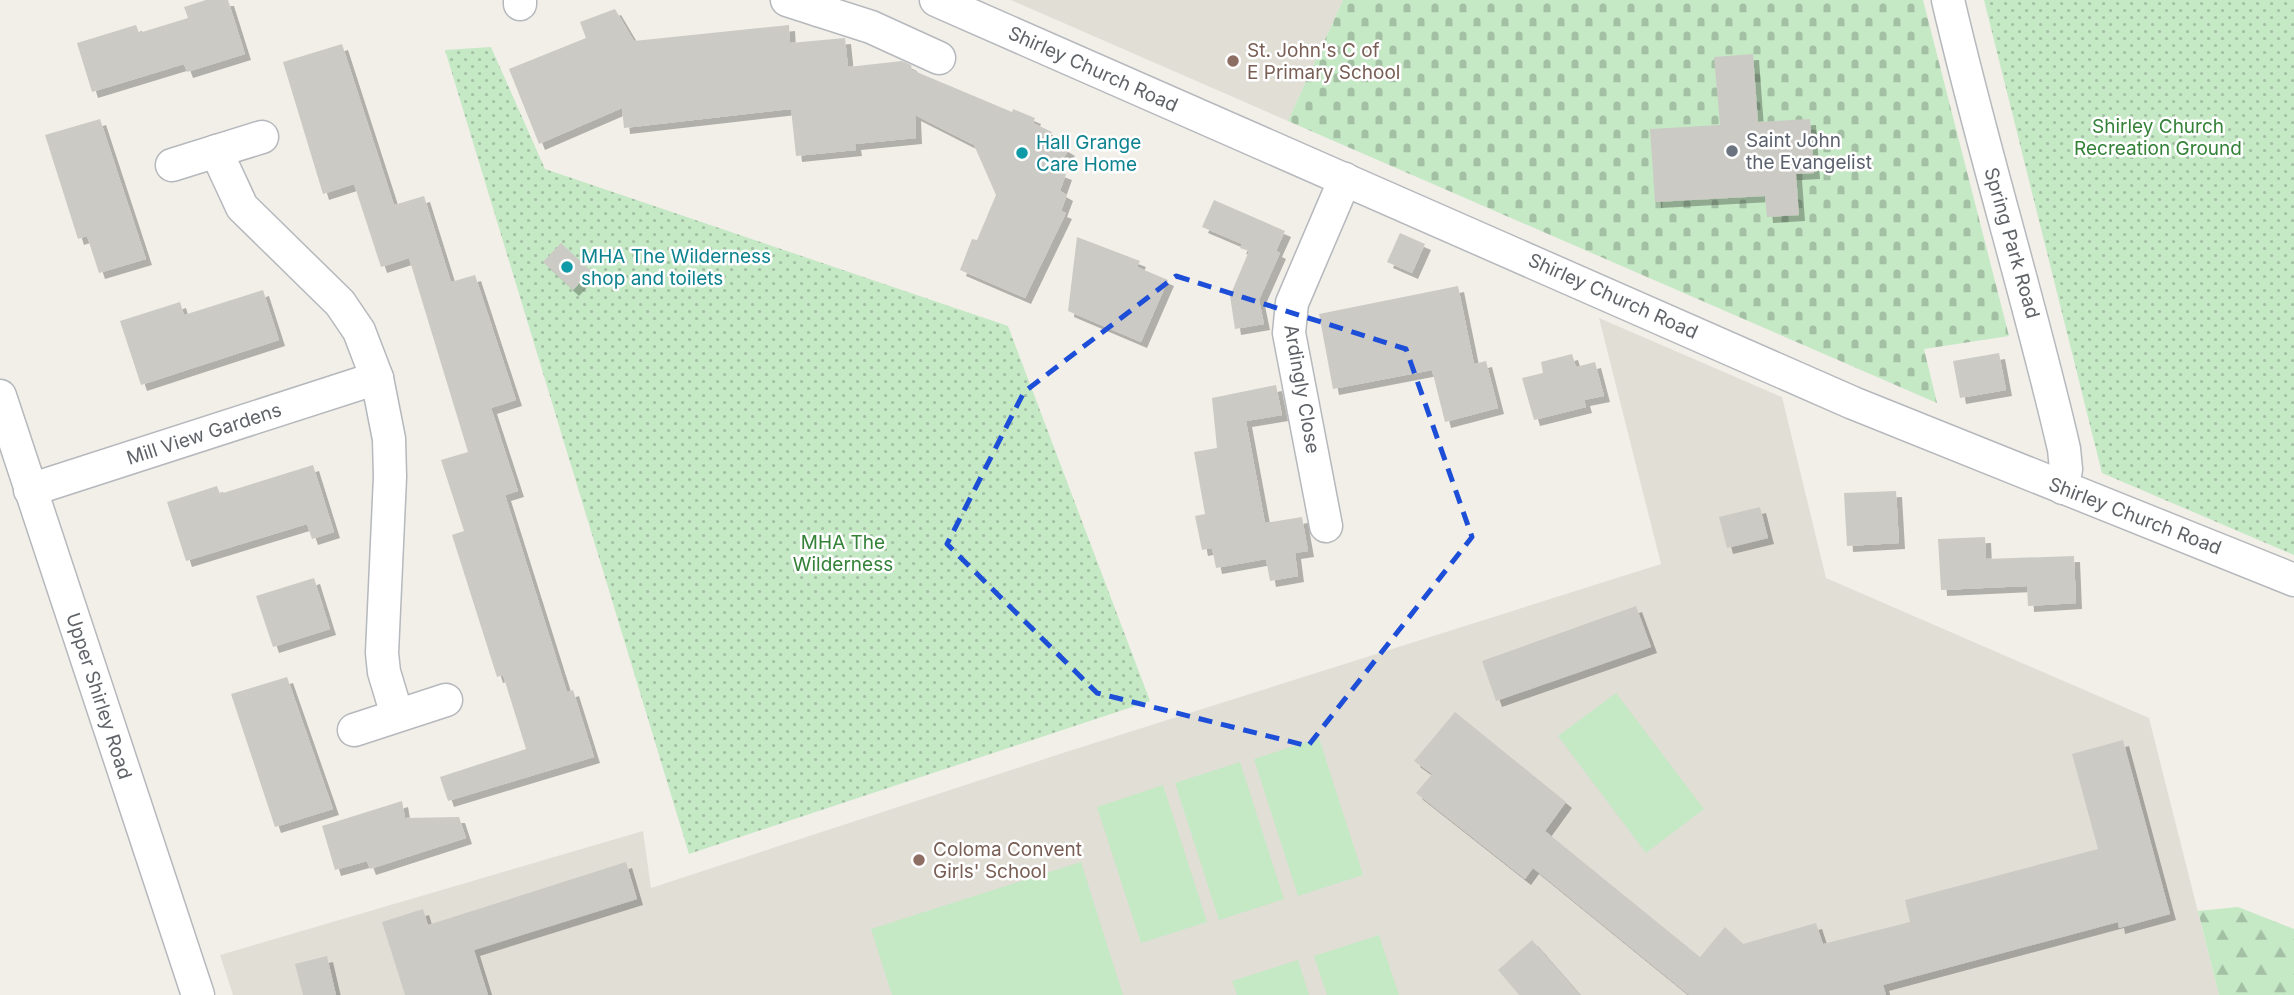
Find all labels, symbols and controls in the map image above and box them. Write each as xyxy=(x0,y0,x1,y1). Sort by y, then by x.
street label: Shirley Church Road xyxy=(1005,21,1181,117)
place label: St. John's C of E Primary School xyxy=(1247,39,1400,84)
marker: St. John's C of E Primary School xyxy=(1225,53,1241,69)
park label: Shirley Church Recreation Ground xyxy=(2074,115,2242,160)
place label: Saint John the Evangelist xyxy=(1746,129,1872,174)
place label: Hall Grange Care Home xyxy=(1036,131,1141,176)
marker: Saint John the Evangelist xyxy=(1724,143,1740,159)
marker: Hall Grange Care Home xyxy=(1014,145,1030,161)
street label: Spring Park Road xyxy=(1979,165,2045,321)
place label: MHA The Wilderness shop and toilets xyxy=(581,245,771,290)
street label: Shirley Church Road xyxy=(1525,248,1701,344)
marker: MHA The Wilderness shop and toilets xyxy=(559,259,575,275)
street label: Ardingly Close xyxy=(1279,323,1325,455)
street label: Mill View Gardens xyxy=(124,398,284,470)
street label: Shirley Church Road xyxy=(2045,472,2225,560)
park label: MHA The Wilderness xyxy=(793,531,893,576)
street label: Upper Shirley Road xyxy=(61,610,137,782)
place label: Coloma Convent Girls' School xyxy=(933,838,1082,883)
marker: Coloma Convent Girls' School xyxy=(911,852,927,868)

